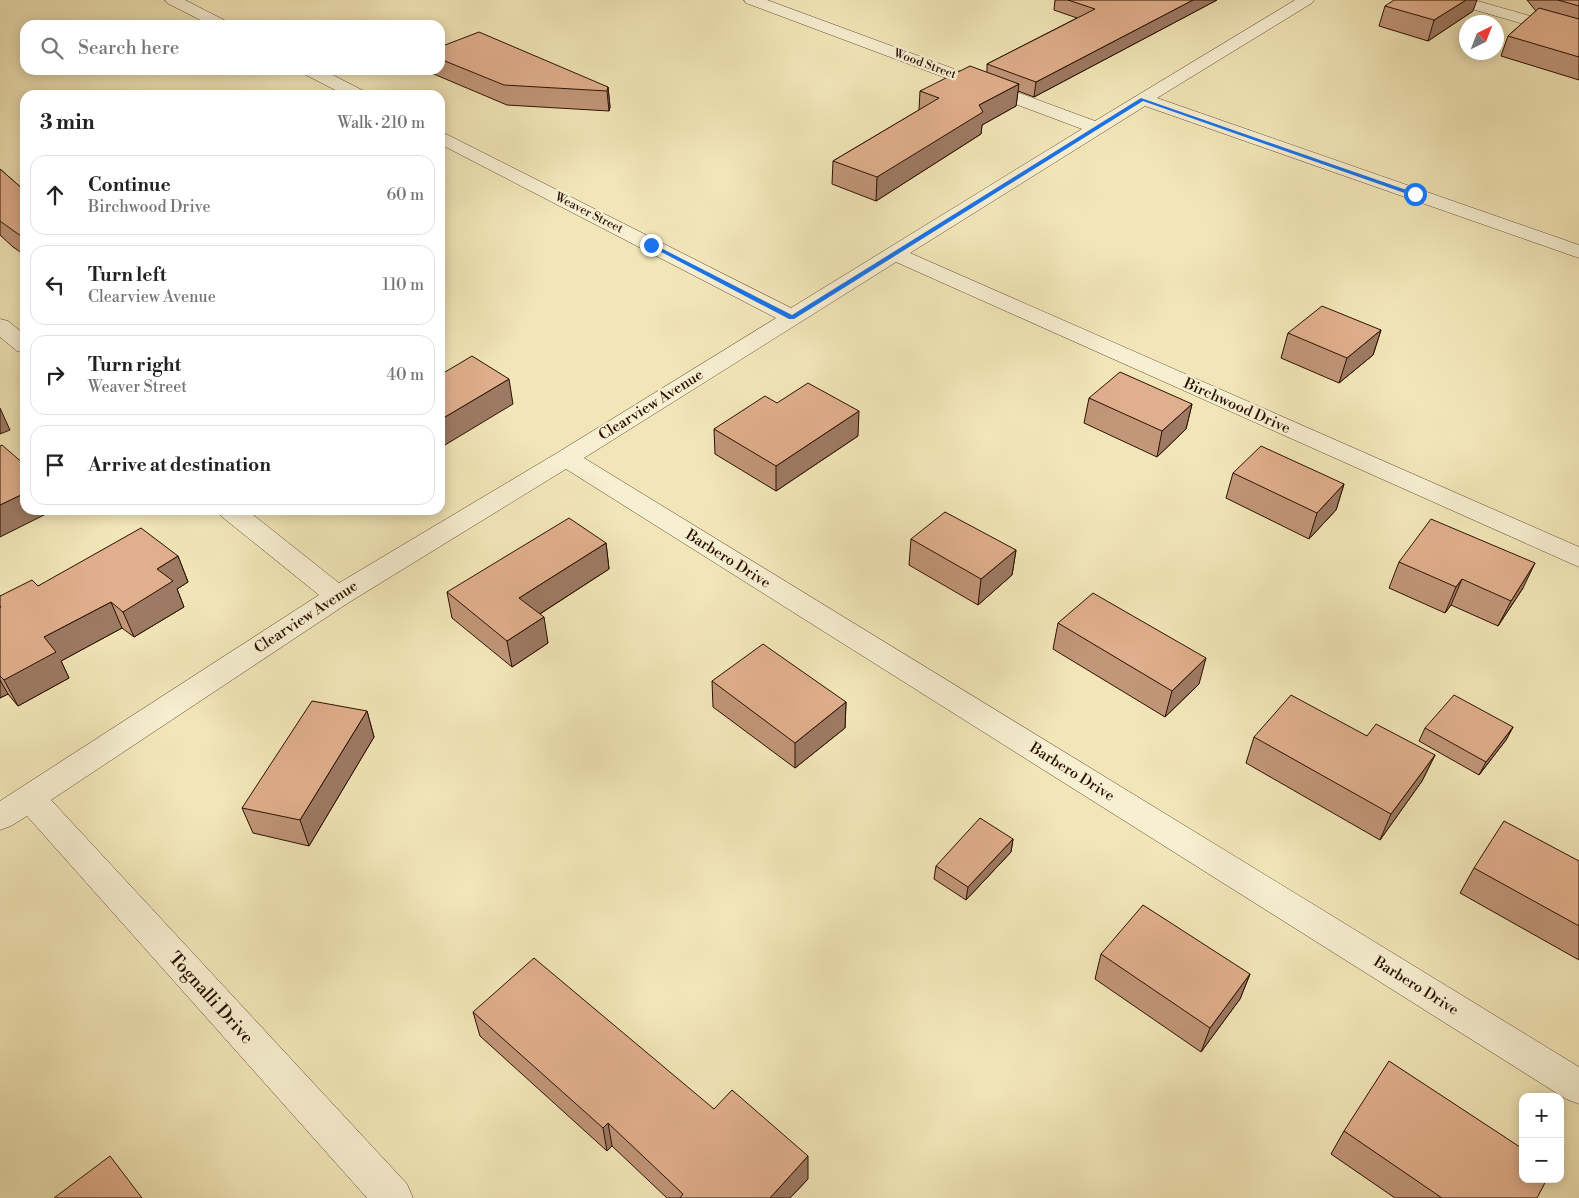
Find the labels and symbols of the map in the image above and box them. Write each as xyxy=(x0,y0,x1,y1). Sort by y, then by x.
north arrow xyxy=(1459,15,1504,60)
street label: Wood Street xyxy=(891,45,959,82)
route start xyxy=(1404,183,1427,206)
street label: Weaver Street xyxy=(552,189,626,237)
route end xyxy=(640,234,663,257)
street label: Clearview Avenue xyxy=(595,365,707,445)
street label: Birchwood Drive xyxy=(1180,374,1293,438)
street label: Barbero Drive xyxy=(681,525,774,593)
street label: Clearview Avenue xyxy=(251,576,361,658)
street label: Barbero Drive xyxy=(1025,738,1118,806)
street label: Tognalli Drive xyxy=(163,947,259,1049)
street label: Barbero Drive xyxy=(1369,952,1462,1020)

